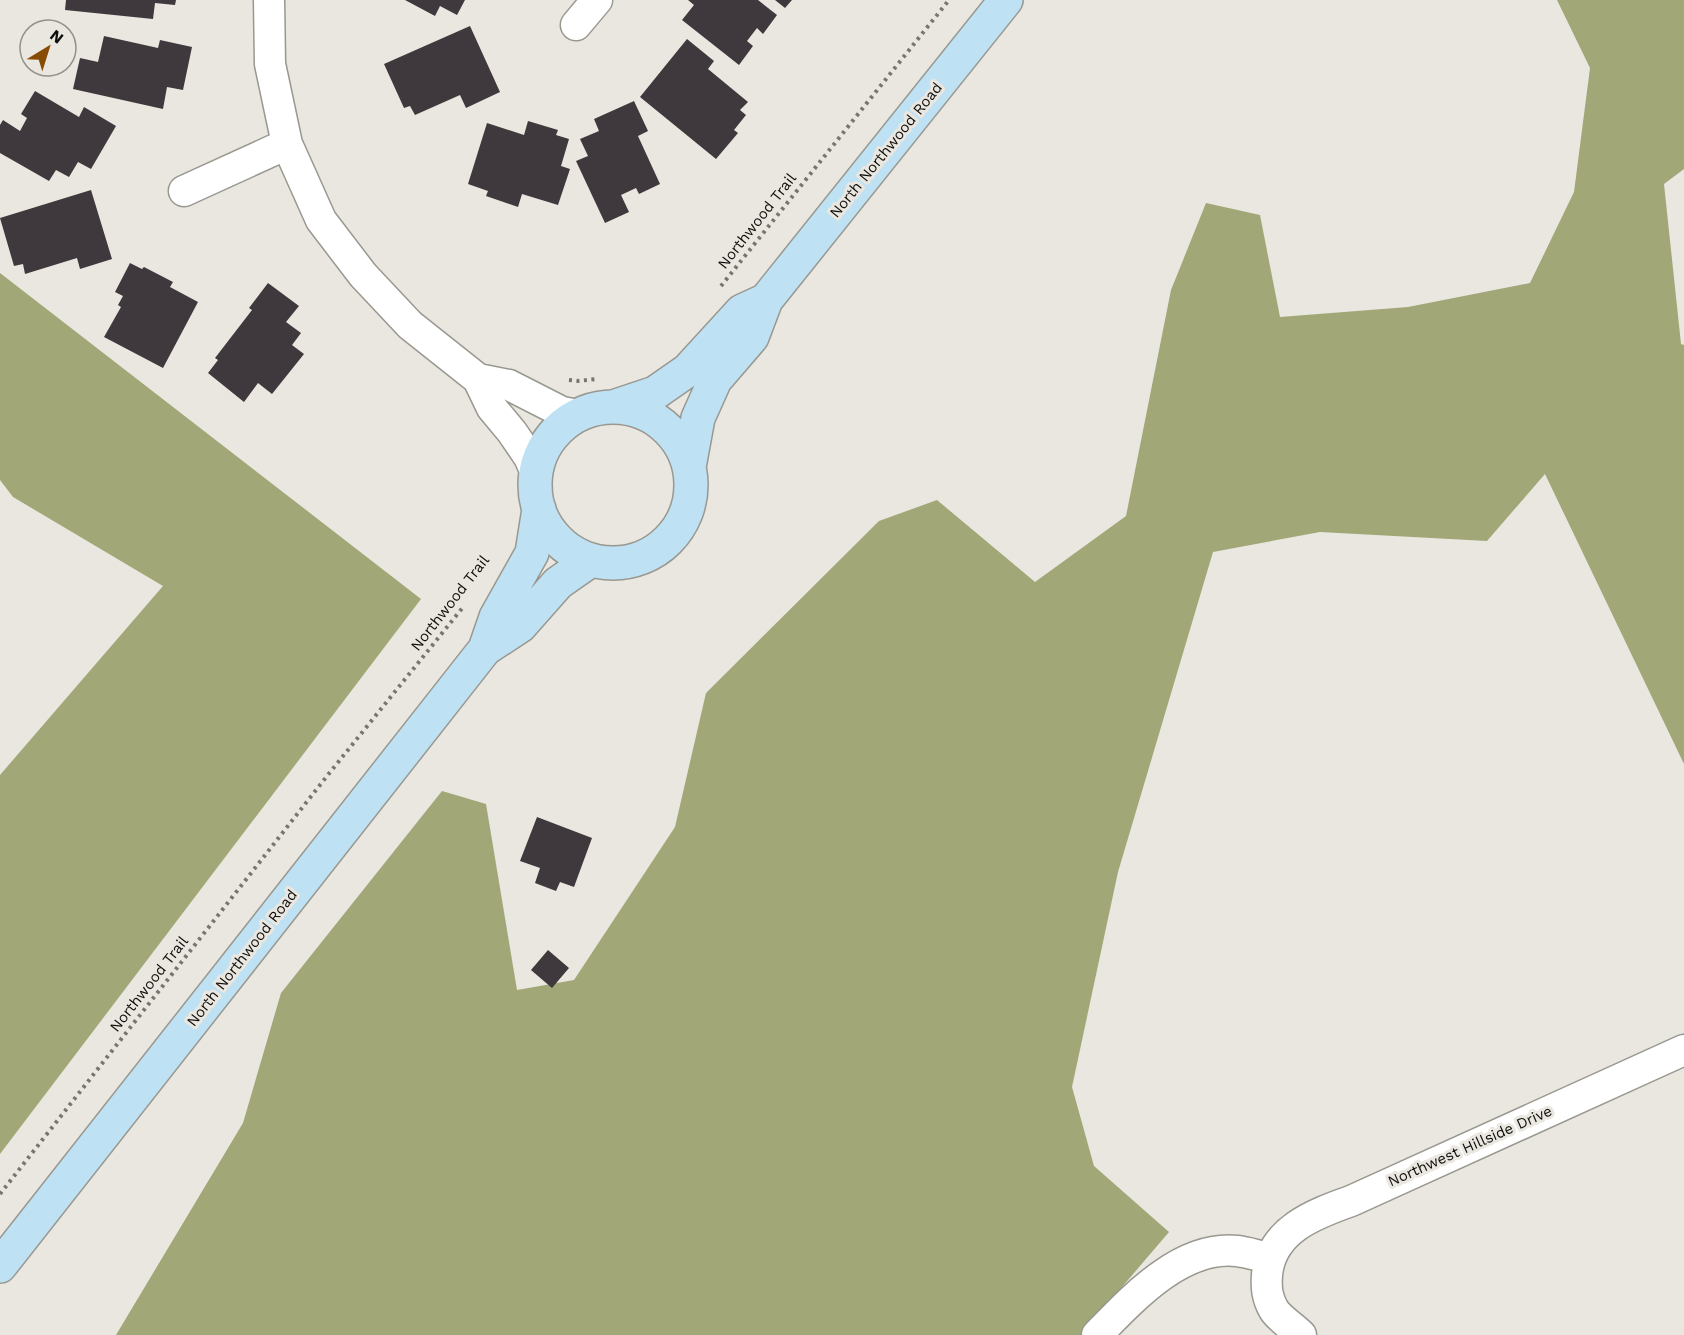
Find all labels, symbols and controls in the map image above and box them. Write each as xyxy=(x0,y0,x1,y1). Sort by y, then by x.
north arrow xyxy=(18,18,78,78)
text: N xyxy=(46,25,67,48)
street label: North Northwood Road xyxy=(826,79,946,221)
street label: Northwood Trail xyxy=(714,169,800,272)
street label: Northwood Trail xyxy=(407,551,493,654)
street label: North Northwood Road xyxy=(183,886,301,1030)
street label: Northwood Trail xyxy=(106,932,192,1035)
street label: Northwest Hillside Drive xyxy=(1385,1102,1555,1190)

